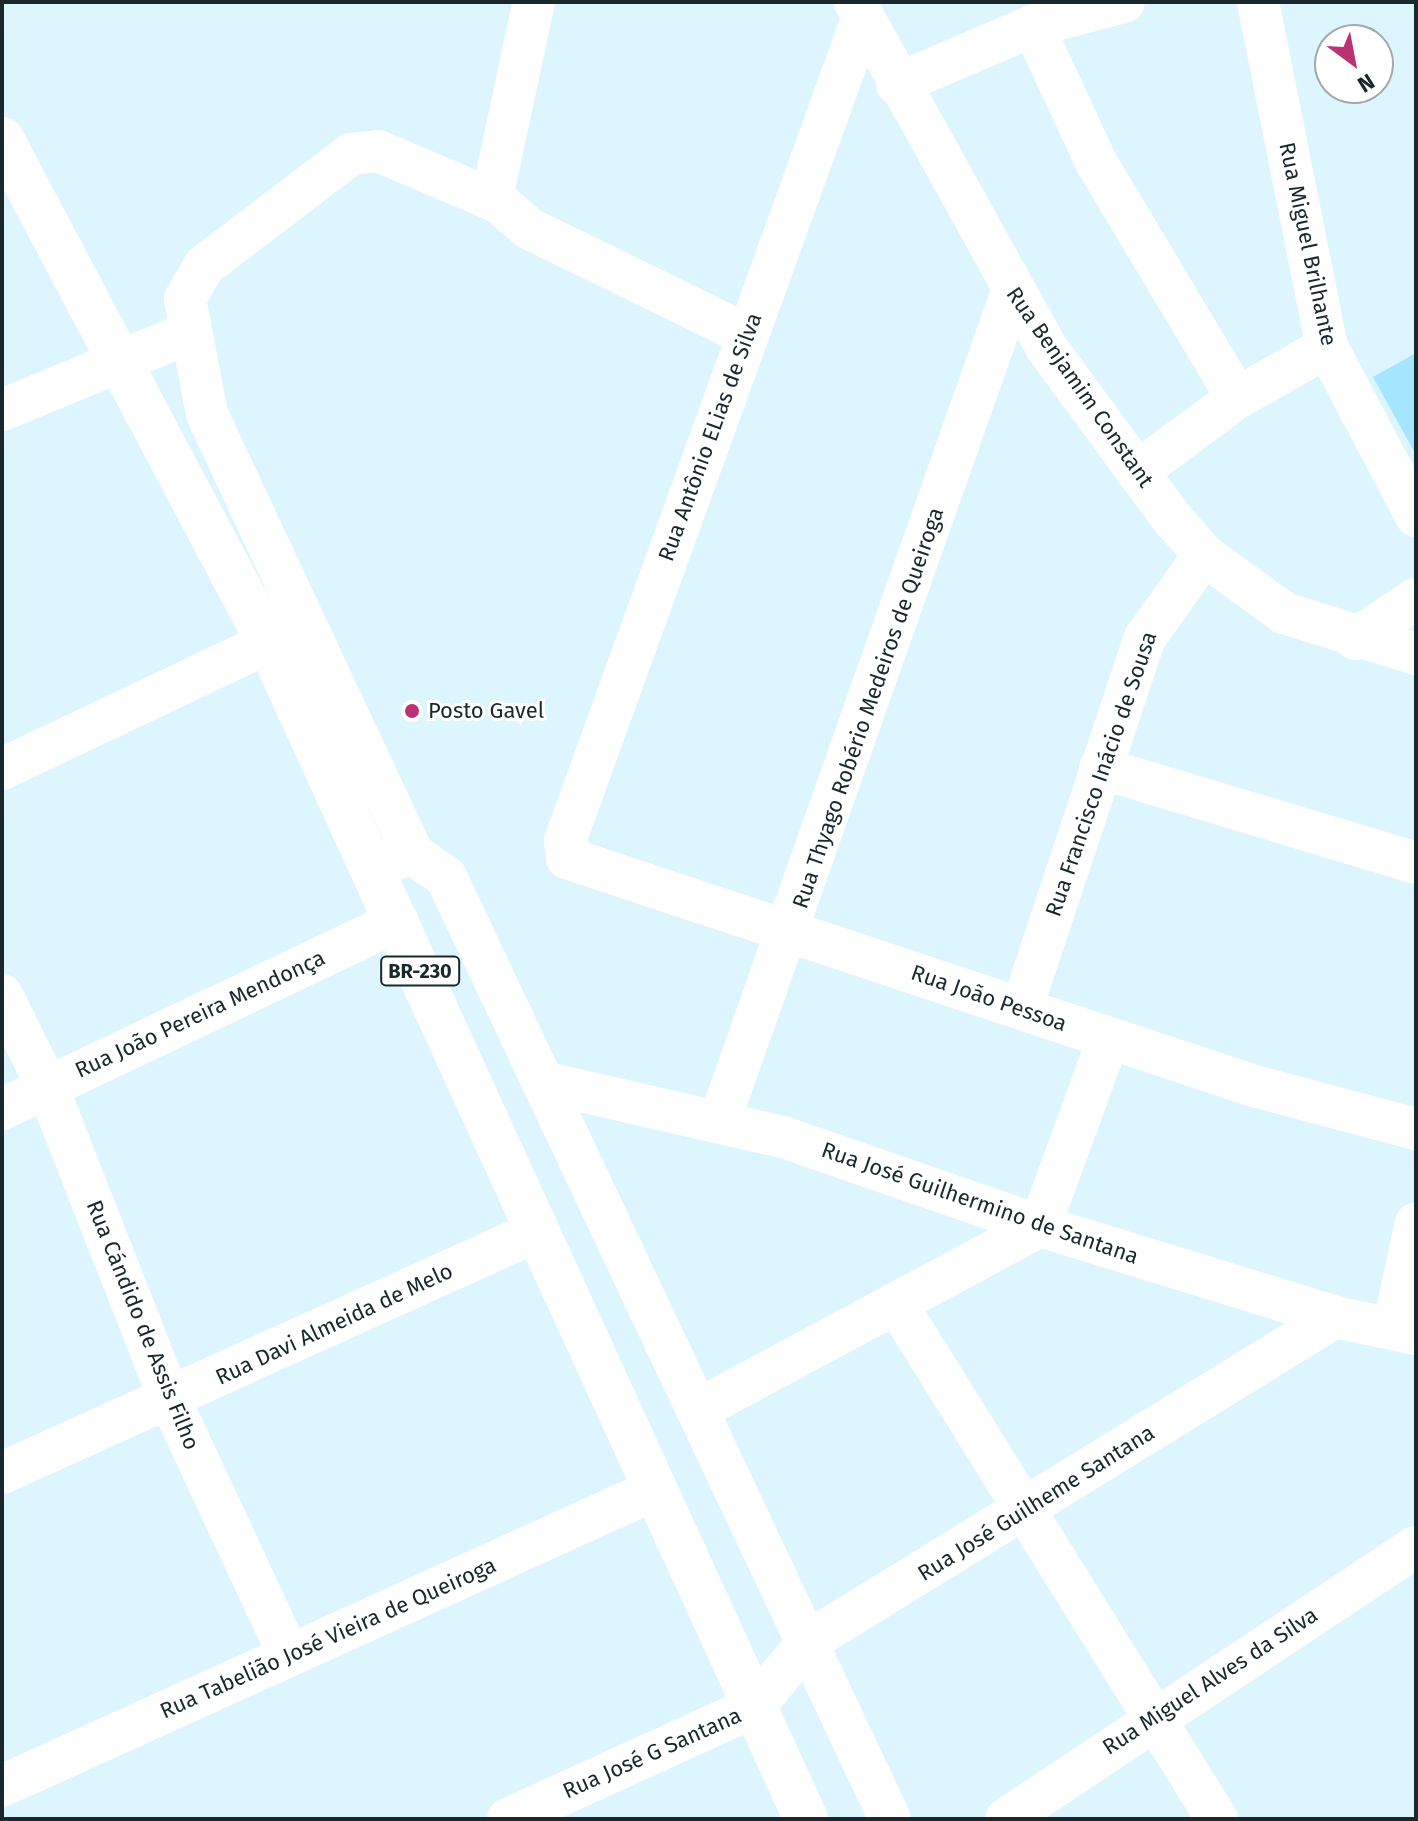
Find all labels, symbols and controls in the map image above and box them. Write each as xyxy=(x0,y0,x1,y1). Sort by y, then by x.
north arrow xyxy=(1314,24,1394,104)
text: N xyxy=(1353,68,1379,98)
street label: Rua Miguel Brilhante xyxy=(1274,140,1342,348)
street label: Rua Benjamim Constant xyxy=(1001,282,1159,492)
street label: Rua Antônio ELias de Silva xyxy=(653,309,767,565)
street label: Rua Thyago Robério Medeiros de Queiroga xyxy=(787,504,949,912)
street label: Rua Francisco Inácio de Sousa xyxy=(1040,628,1162,920)
place label: Posto Gavel xyxy=(428,698,544,724)
marker: Posto Gavel xyxy=(403,702,421,720)
street label: Rua João Pereira Mendonça xyxy=(71,944,329,1084)
road number: BR-230 xyxy=(380,955,460,987)
street label: Rua João Pessoa xyxy=(908,959,1070,1037)
street label: Rua José Guilhermino de Santana xyxy=(818,1136,1142,1270)
street label: Rua Cándido de Assis Filho xyxy=(81,1196,205,1454)
street label: Rua Davi Almeida de Melo xyxy=(211,1257,457,1391)
street label: Rua José Guilheme Santana xyxy=(913,1419,1159,1587)
street label: Rua Tabelião José Vieira de Queiroga xyxy=(156,1552,500,1724)
street label: Rua Miguel Alves da Silva xyxy=(1098,1602,1322,1760)
street label: Rua José G Santana xyxy=(559,1702,745,1804)

